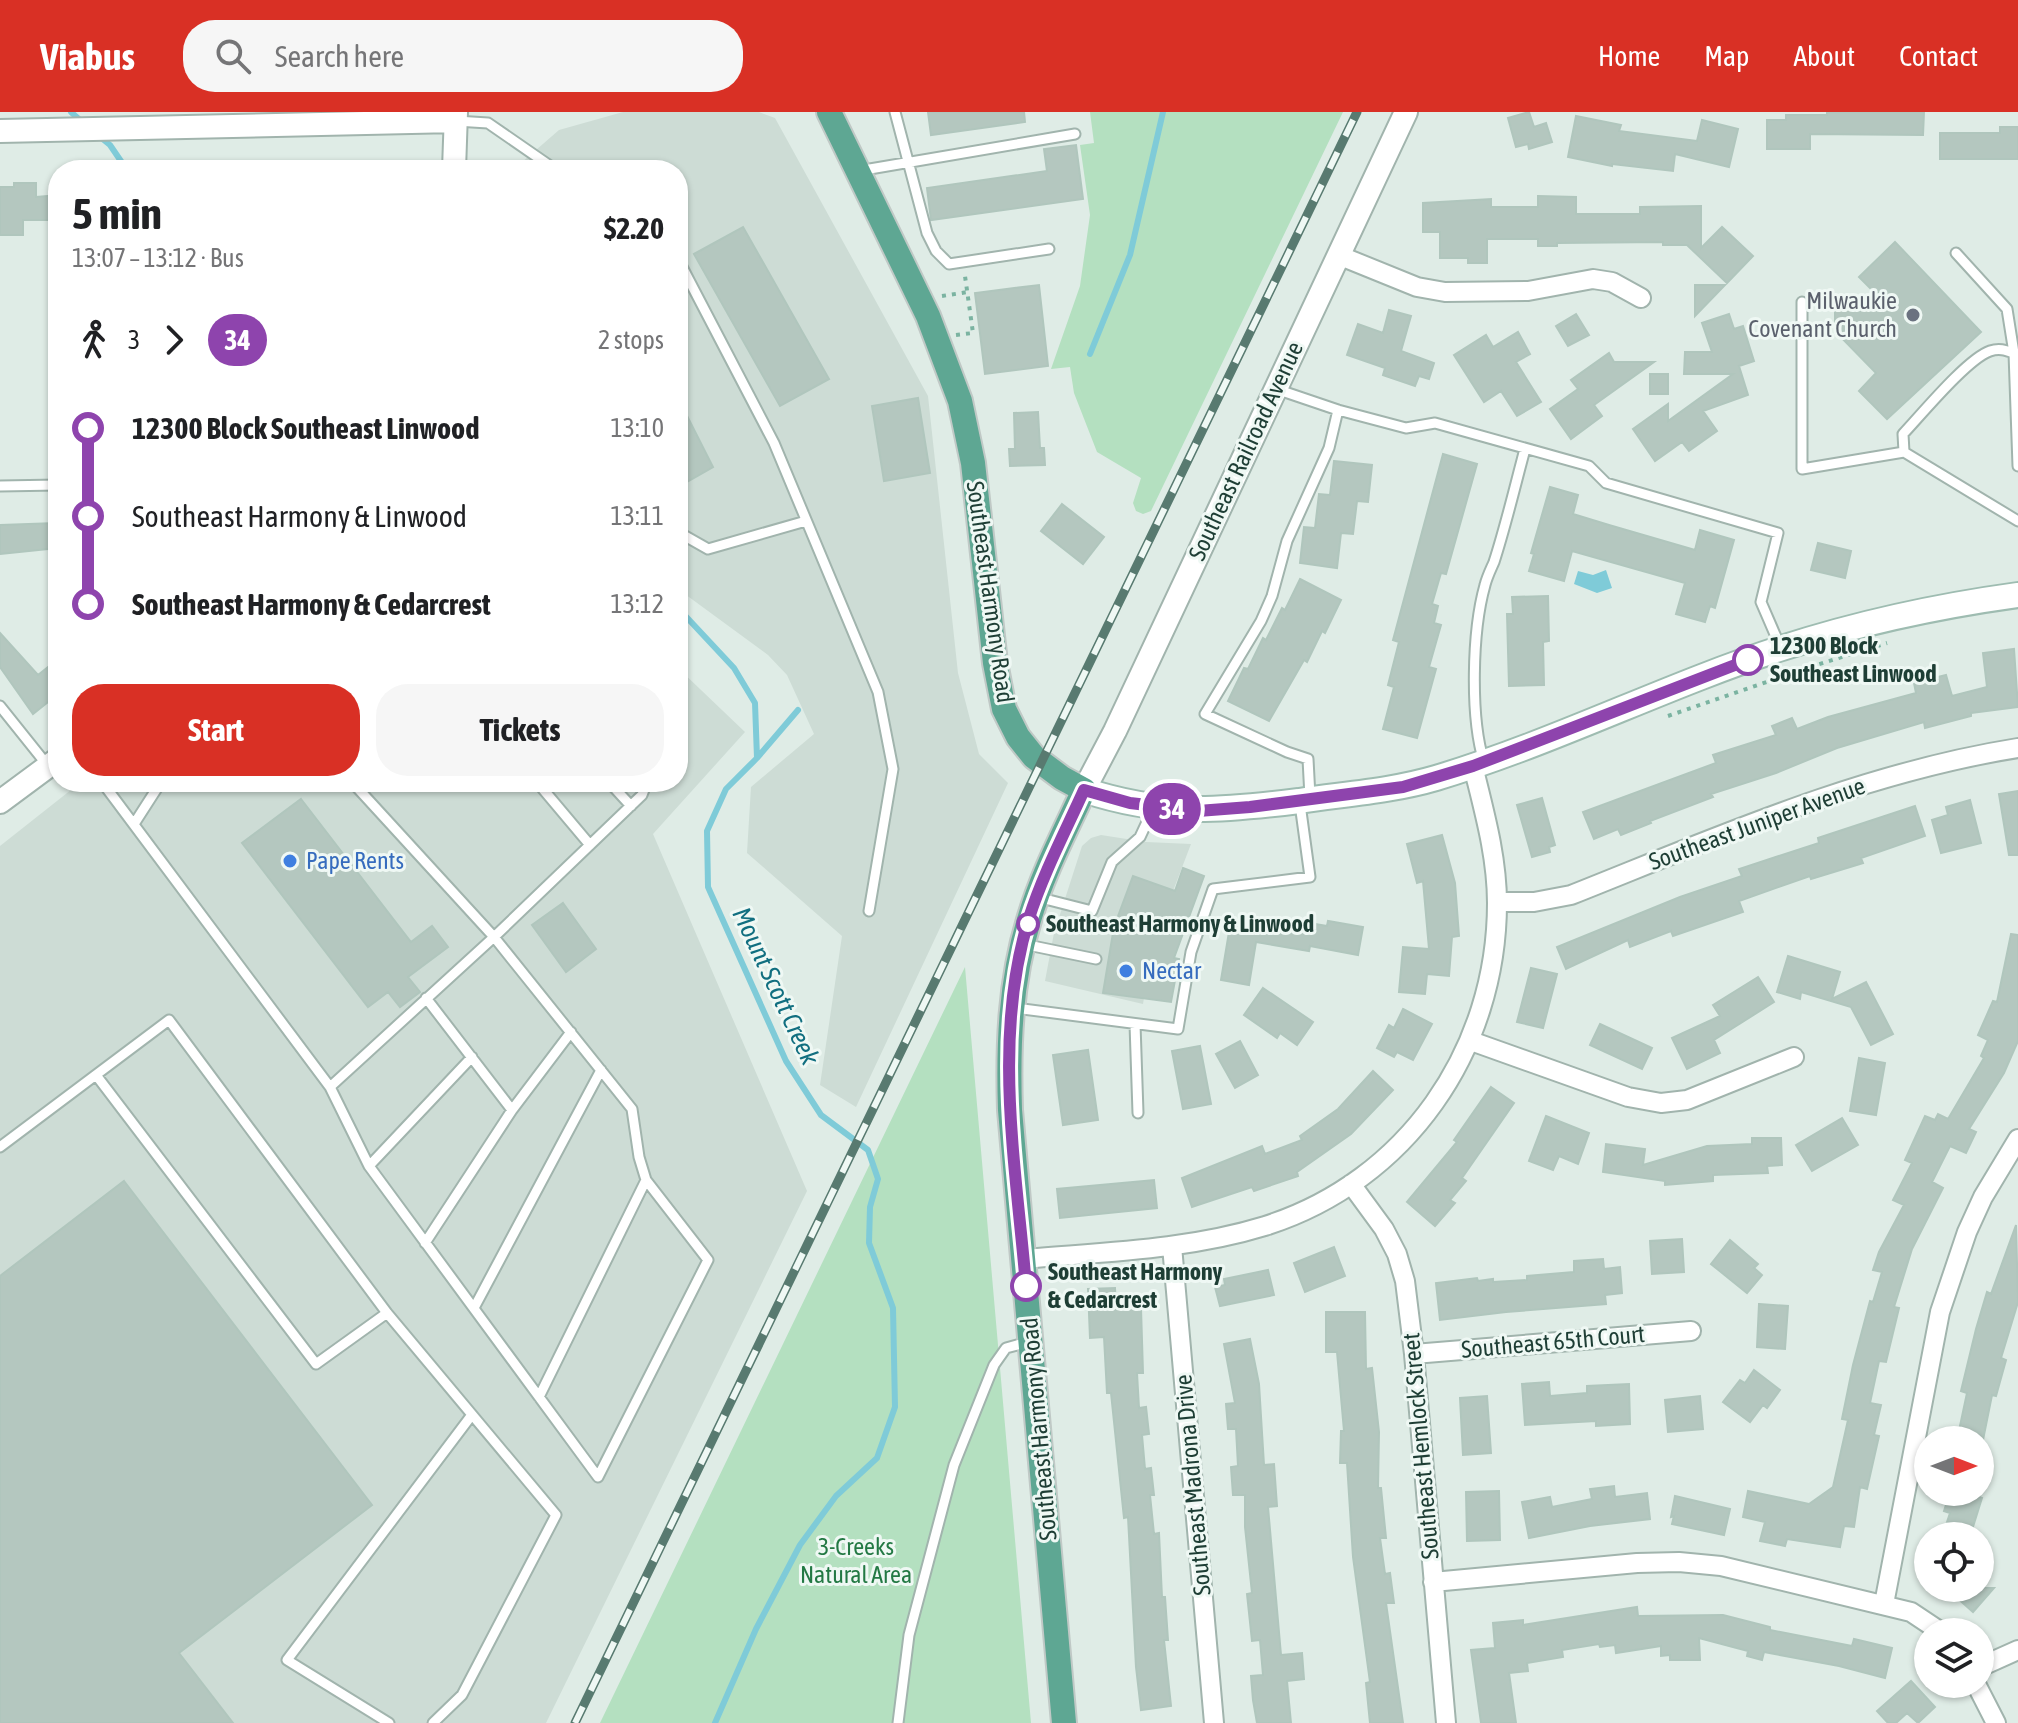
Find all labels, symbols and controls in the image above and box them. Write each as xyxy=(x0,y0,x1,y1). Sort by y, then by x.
search box xyxy=(183,20,743,92)
icon: search xyxy=(211,34,255,78)
text: Viabus xyxy=(40,35,135,78)
text: Search here xyxy=(275,39,404,73)
text: Home xyxy=(1598,40,1660,72)
text: Map xyxy=(1704,40,1749,72)
text: About xyxy=(1793,40,1855,72)
text: Contact xyxy=(1899,40,1978,72)
text: 5 min xyxy=(72,188,162,238)
text: $2.20 xyxy=(604,211,664,245)
text: 13:07 – 13:12 · Bus xyxy=(72,243,244,273)
place label: Milwaukie Covenant Church xyxy=(1748,287,1897,342)
marker: Milwaukie Covenant Church xyxy=(1904,306,1922,324)
icon: walk xyxy=(72,318,116,362)
icon: forward xyxy=(152,318,196,362)
text: 34 xyxy=(224,324,251,356)
text: 3 xyxy=(128,325,140,355)
text: 2 stops xyxy=(598,325,664,355)
street label: Southeast Railroad Avenue xyxy=(1183,337,1308,564)
text: 12300 Block Southeast Linwood xyxy=(132,411,479,445)
text: 13:10 xyxy=(610,413,664,443)
street label: Southeast Harmony Road xyxy=(962,479,1019,705)
text: Southeast Harmony & Linwood xyxy=(132,499,467,533)
text: 13:11 xyxy=(610,501,664,531)
text: Southeast Harmony & Cedarcrest xyxy=(132,587,491,621)
text: 13:12 xyxy=(610,589,664,619)
place label: 12300 Block Southeast Linwood xyxy=(1770,632,1937,687)
marker: 12300 Block Southeast Linwood xyxy=(1733,645,1763,675)
button: Start xyxy=(72,684,360,776)
button: Tickets xyxy=(376,684,664,776)
street label: Southeast Juniper Avenue xyxy=(1645,772,1868,875)
line badge: 34 xyxy=(1136,783,1208,835)
text: 34 xyxy=(1159,793,1185,825)
place label: Pape Rents xyxy=(306,847,404,874)
marker: Pape Rents xyxy=(281,852,299,870)
water label: Mount Scott Creek xyxy=(726,902,826,1070)
place label: Southeast Harmony & Linwood xyxy=(1046,910,1314,937)
marker: Southeast Harmony & Linwood xyxy=(1017,913,1039,935)
place label: Nectar xyxy=(1142,957,1202,984)
marker: Nectar xyxy=(1117,962,1135,980)
place label: Southeast Harmony & Cedarcrest xyxy=(1048,1258,1223,1313)
marker: Southeast Harmony & Cedarcrest xyxy=(1011,1271,1041,1301)
street label: Southeast Harmony Road xyxy=(1015,1316,1062,1542)
street label: Southeast 65th Court xyxy=(1460,1320,1646,1363)
street label: Southeast Hemlock Street xyxy=(1397,1332,1444,1560)
street label: Southeast Madrona Drive xyxy=(1169,1373,1216,1597)
north arrow xyxy=(1914,1426,1994,1506)
map controls xyxy=(1914,1426,1994,1698)
button: locate xyxy=(1914,1522,1994,1602)
park label: 3-Creeks Natural Area xyxy=(800,1533,912,1588)
button: layers xyxy=(1914,1618,1994,1698)

